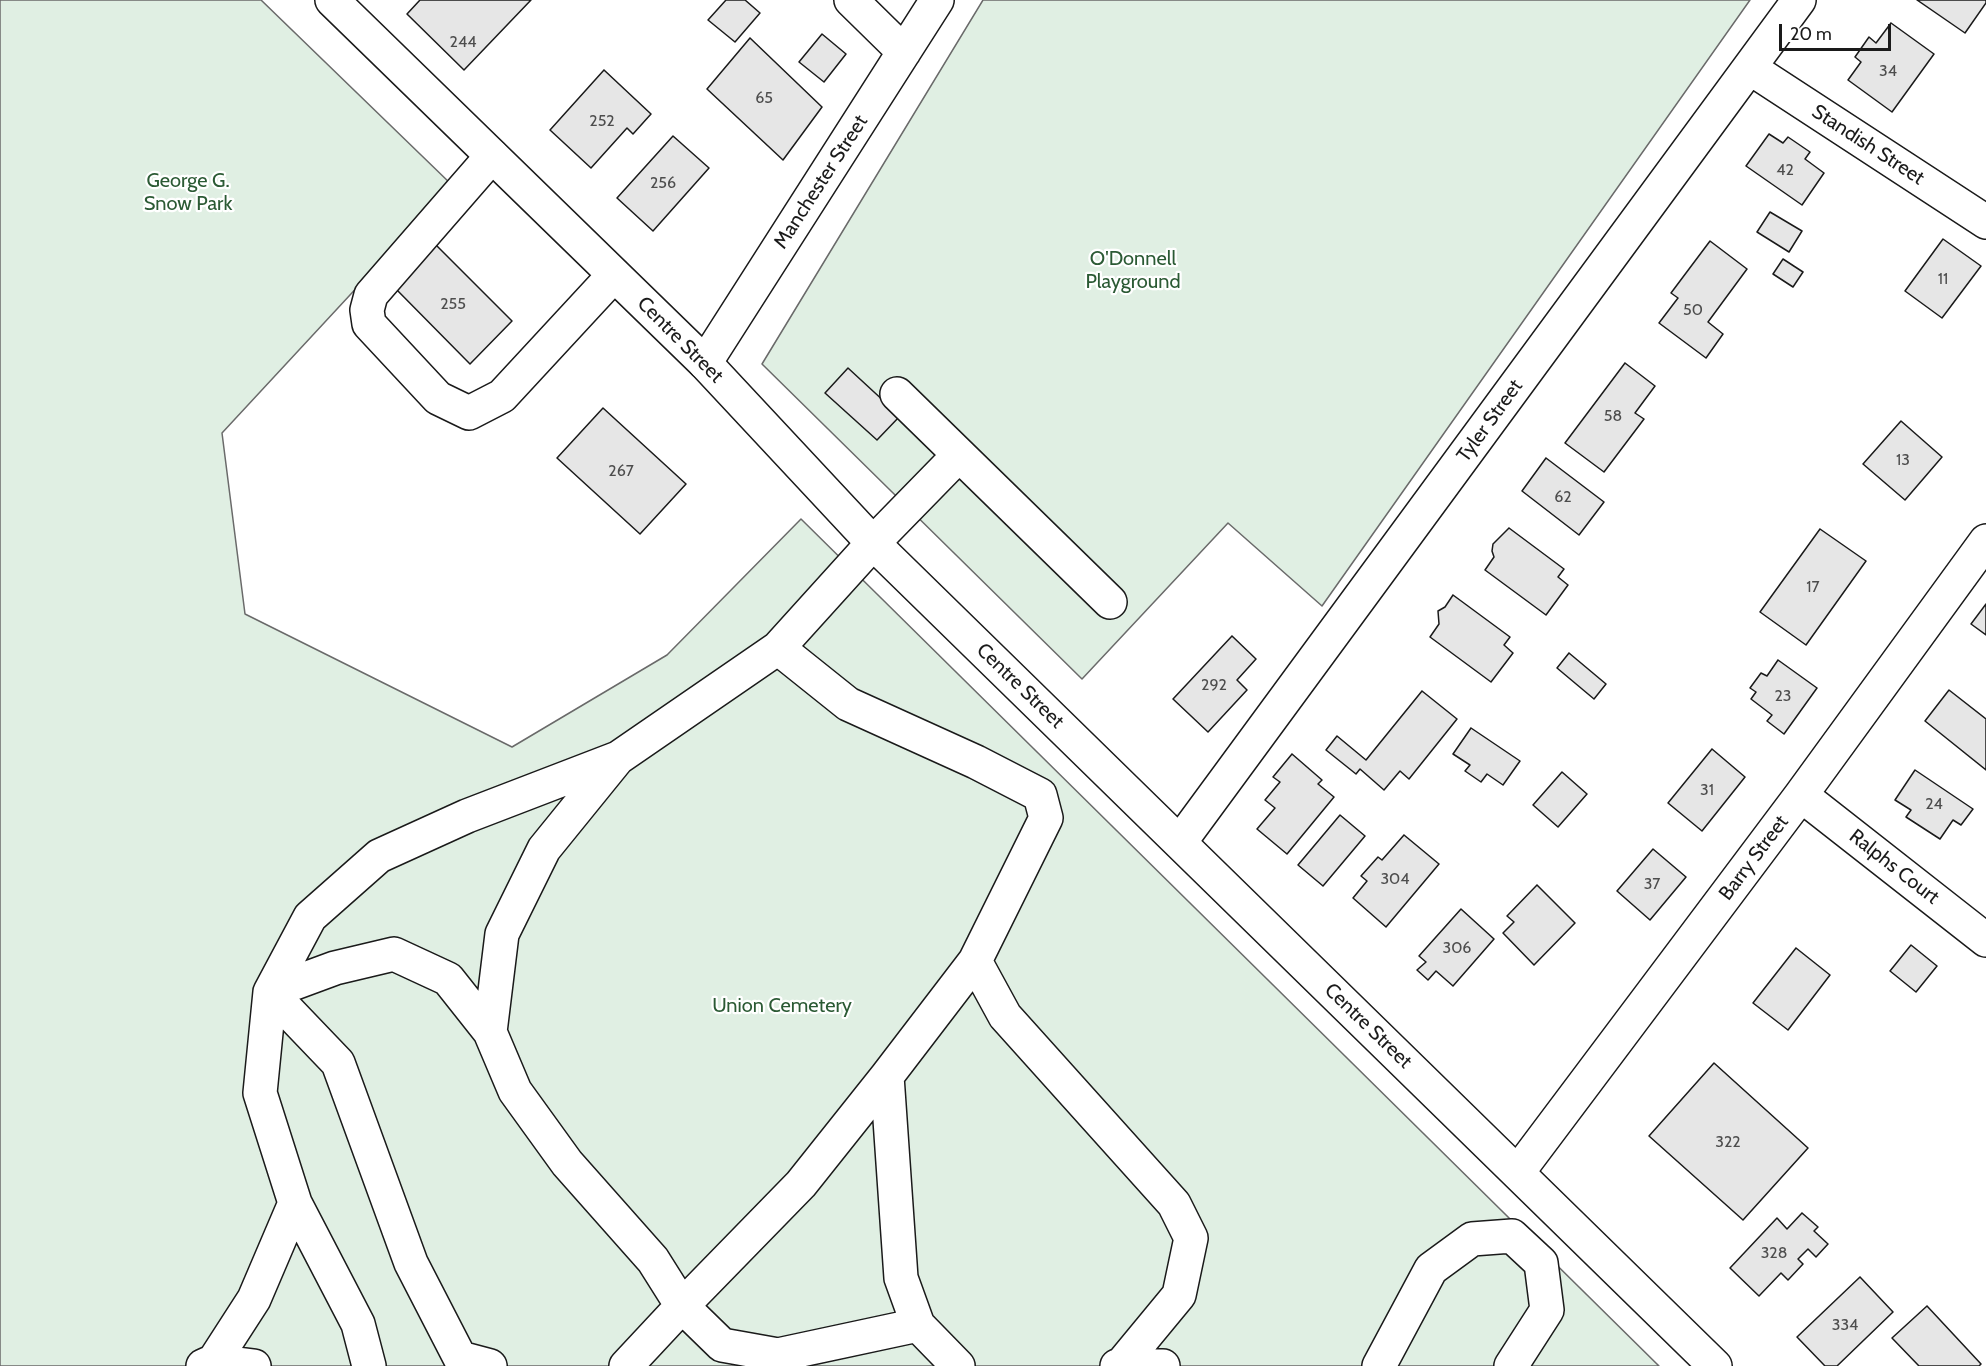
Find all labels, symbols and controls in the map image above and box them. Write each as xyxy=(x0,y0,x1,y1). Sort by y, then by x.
scale bar xyxy=(1782,12,1894,50)
text: 20 m xyxy=(1790,23,1832,45)
house number: 244 xyxy=(450,32,476,52)
house number: 34 xyxy=(1879,61,1897,81)
house number: 65 xyxy=(755,88,773,108)
street label: Standish Street xyxy=(1807,100,1929,190)
house number: 252 xyxy=(589,111,615,131)
street label: Manchester Street xyxy=(769,111,873,253)
house number: 42 xyxy=(1776,160,1794,180)
park label: George G. Snow Park xyxy=(144,169,232,216)
house number: 256 xyxy=(650,173,676,193)
park label: O'Donnell Playground xyxy=(1085,247,1181,294)
house number: 11 xyxy=(1938,269,1948,289)
street label: Centre Street xyxy=(632,292,728,388)
house number: 255 xyxy=(440,294,466,314)
house number: 50 xyxy=(1683,300,1703,320)
street label: Tyler Street xyxy=(1452,375,1528,467)
house number: 58 xyxy=(1604,406,1622,426)
house number: 13 xyxy=(1896,450,1910,470)
house number: 267 xyxy=(608,461,634,481)
house number: 62 xyxy=(1554,487,1572,507)
house number: 17 xyxy=(1806,577,1820,597)
street label: Centre Street xyxy=(971,638,1069,734)
house number: 292 xyxy=(1201,675,1227,695)
house number: 23 xyxy=(1774,686,1792,706)
house number: 31 xyxy=(1700,780,1714,800)
house number: 24 xyxy=(1925,794,1943,814)
street label: Barry Street xyxy=(1714,811,1794,905)
street label: Ralphs Court xyxy=(1844,824,1944,910)
house number: 304 xyxy=(1380,869,1410,889)
house number: 37 xyxy=(1644,874,1660,894)
house number: 306 xyxy=(1443,938,1471,958)
street label: Centre Street xyxy=(1319,978,1417,1074)
park label: Union Cemetery xyxy=(712,994,852,1018)
house number: 322 xyxy=(1715,1132,1741,1152)
house number: 328 xyxy=(1761,1243,1787,1263)
house number: 334 xyxy=(1832,1315,1858,1335)

